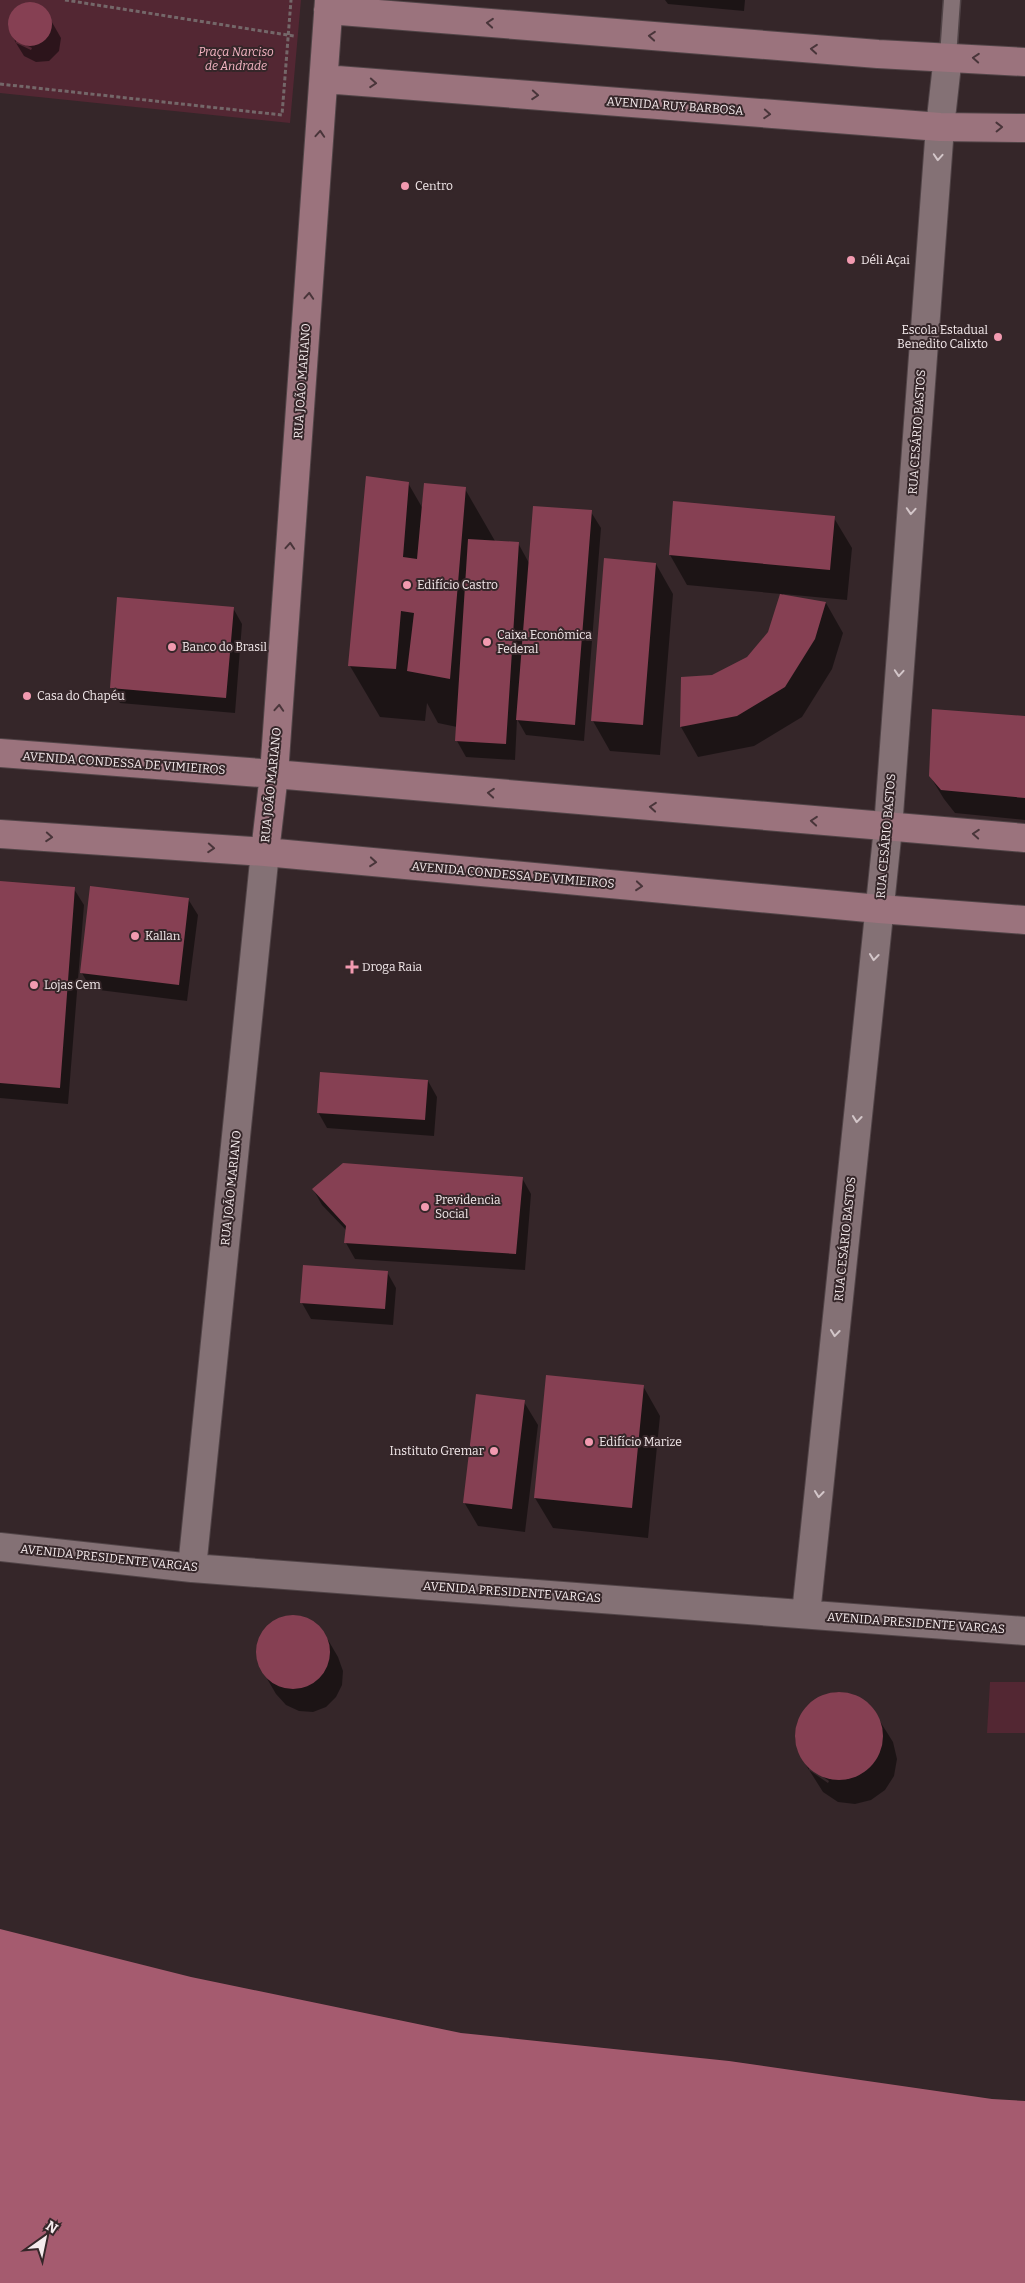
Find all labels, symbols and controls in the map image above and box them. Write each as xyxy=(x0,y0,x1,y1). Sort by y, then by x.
one-way arrow xyxy=(486,18,494,29)
one-way arrow xyxy=(648,31,656,42)
one-way arrow xyxy=(810,44,818,55)
park label: Praça Narciso de Andrade xyxy=(198,45,274,73)
one-way arrow xyxy=(972,53,980,64)
one-way arrow xyxy=(369,77,377,88)
one-way arrow xyxy=(531,90,539,101)
street label: AVENIDA RUY BARBOSA xyxy=(606,94,744,118)
one-way arrow xyxy=(763,108,771,119)
one-way arrow xyxy=(995,122,1003,132)
one-way arrow xyxy=(315,130,326,138)
one-way arrow xyxy=(933,154,944,162)
place label: Centro xyxy=(415,179,453,193)
marker: Centro xyxy=(399,180,411,192)
place label: Déli Açai xyxy=(861,253,910,267)
marker: Déli Açai xyxy=(845,254,857,266)
one-way arrow xyxy=(303,292,314,300)
street label: RUA JOÃO MARIANO xyxy=(290,323,313,439)
place label: Escola Estadual Benedito Calixto xyxy=(897,323,989,351)
marker: Escola Estadual Benedito Calixto xyxy=(992,331,1004,343)
street label: RUA CESÁRIO BASTOS xyxy=(905,369,928,495)
one-way arrow xyxy=(906,508,917,516)
one-way arrow xyxy=(285,541,296,549)
place label: Edifício Castro xyxy=(417,578,498,592)
marker: Edifício Castro xyxy=(401,579,413,591)
place label: Caixa Econômica Federal xyxy=(497,628,592,656)
marker: Caixa Econômica Federal xyxy=(481,636,493,648)
place label: Banco do Brasil xyxy=(182,640,268,654)
marker: Banco do Brasil xyxy=(166,641,178,653)
one-way arrow xyxy=(894,670,905,678)
place label: Casa do Chapéu xyxy=(37,689,125,703)
marker: Casa do Chapéu xyxy=(21,690,33,702)
one-way arrow xyxy=(273,704,284,712)
street label: RUA JOÃO MARIANO xyxy=(257,726,284,843)
street label: AVENIDA CONDESSA DE VIMIEIROS xyxy=(22,749,226,777)
street label: RUA CESÁRIO BASTOS xyxy=(873,773,898,899)
one-way arrow xyxy=(486,788,494,799)
one-way arrow xyxy=(648,802,656,813)
one-way arrow xyxy=(810,816,818,827)
one-way arrow xyxy=(972,829,980,840)
one-way arrow xyxy=(45,832,53,843)
one-way arrow xyxy=(207,843,215,854)
one-way arrow xyxy=(369,856,377,867)
street label: AVENIDA CONDESSA DE VIMIEIROS xyxy=(411,859,615,891)
one-way arrow xyxy=(635,881,643,892)
place label: Kallan xyxy=(145,929,181,943)
marker: Kallan xyxy=(129,930,141,942)
one-way arrow xyxy=(869,953,880,961)
place label: Droga Raia xyxy=(362,960,423,974)
marker: Droga Raia xyxy=(346,961,358,973)
place label: Lojas Cem xyxy=(44,978,101,992)
marker: Lojas Cem xyxy=(28,979,40,991)
one-way arrow xyxy=(852,1115,863,1123)
street label: RUA JOÃO MARIANO xyxy=(217,1129,244,1246)
street label: RUA CESÁRIO BASTOS xyxy=(830,1176,859,1302)
place label: Previdencia Social xyxy=(435,1193,501,1221)
marker: Previdencia Social xyxy=(419,1201,431,1213)
one-way arrow xyxy=(830,1329,841,1337)
place label: Edifício Marize xyxy=(599,1435,682,1449)
marker: Edifício Marize xyxy=(583,1436,595,1448)
place label: Instituto Gremar xyxy=(389,1444,485,1458)
marker: Instituto Gremar xyxy=(488,1445,500,1457)
one-way arrow xyxy=(814,1491,825,1499)
street label: AVENIDA PRESIDENTE VARGAS xyxy=(20,1542,198,1574)
street label: AVENIDA PRESIDENTE VARGAS xyxy=(423,1579,601,1605)
street label: AVENIDA PRESIDENTE VARGAS xyxy=(827,1610,1005,1636)
north arrow xyxy=(20,2213,70,2263)
text: N xyxy=(43,2217,61,2238)

